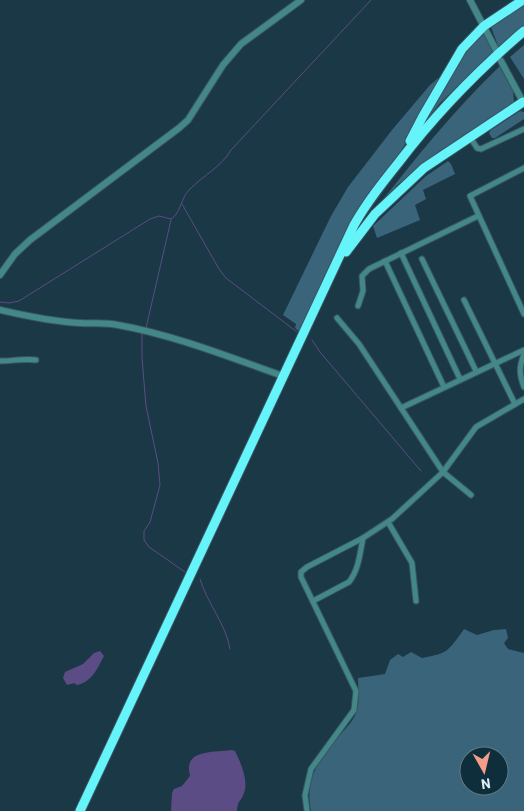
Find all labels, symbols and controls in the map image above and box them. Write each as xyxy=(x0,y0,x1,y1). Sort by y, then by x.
north arrow xyxy=(459,746,509,796)
text: N xyxy=(480,775,492,793)

